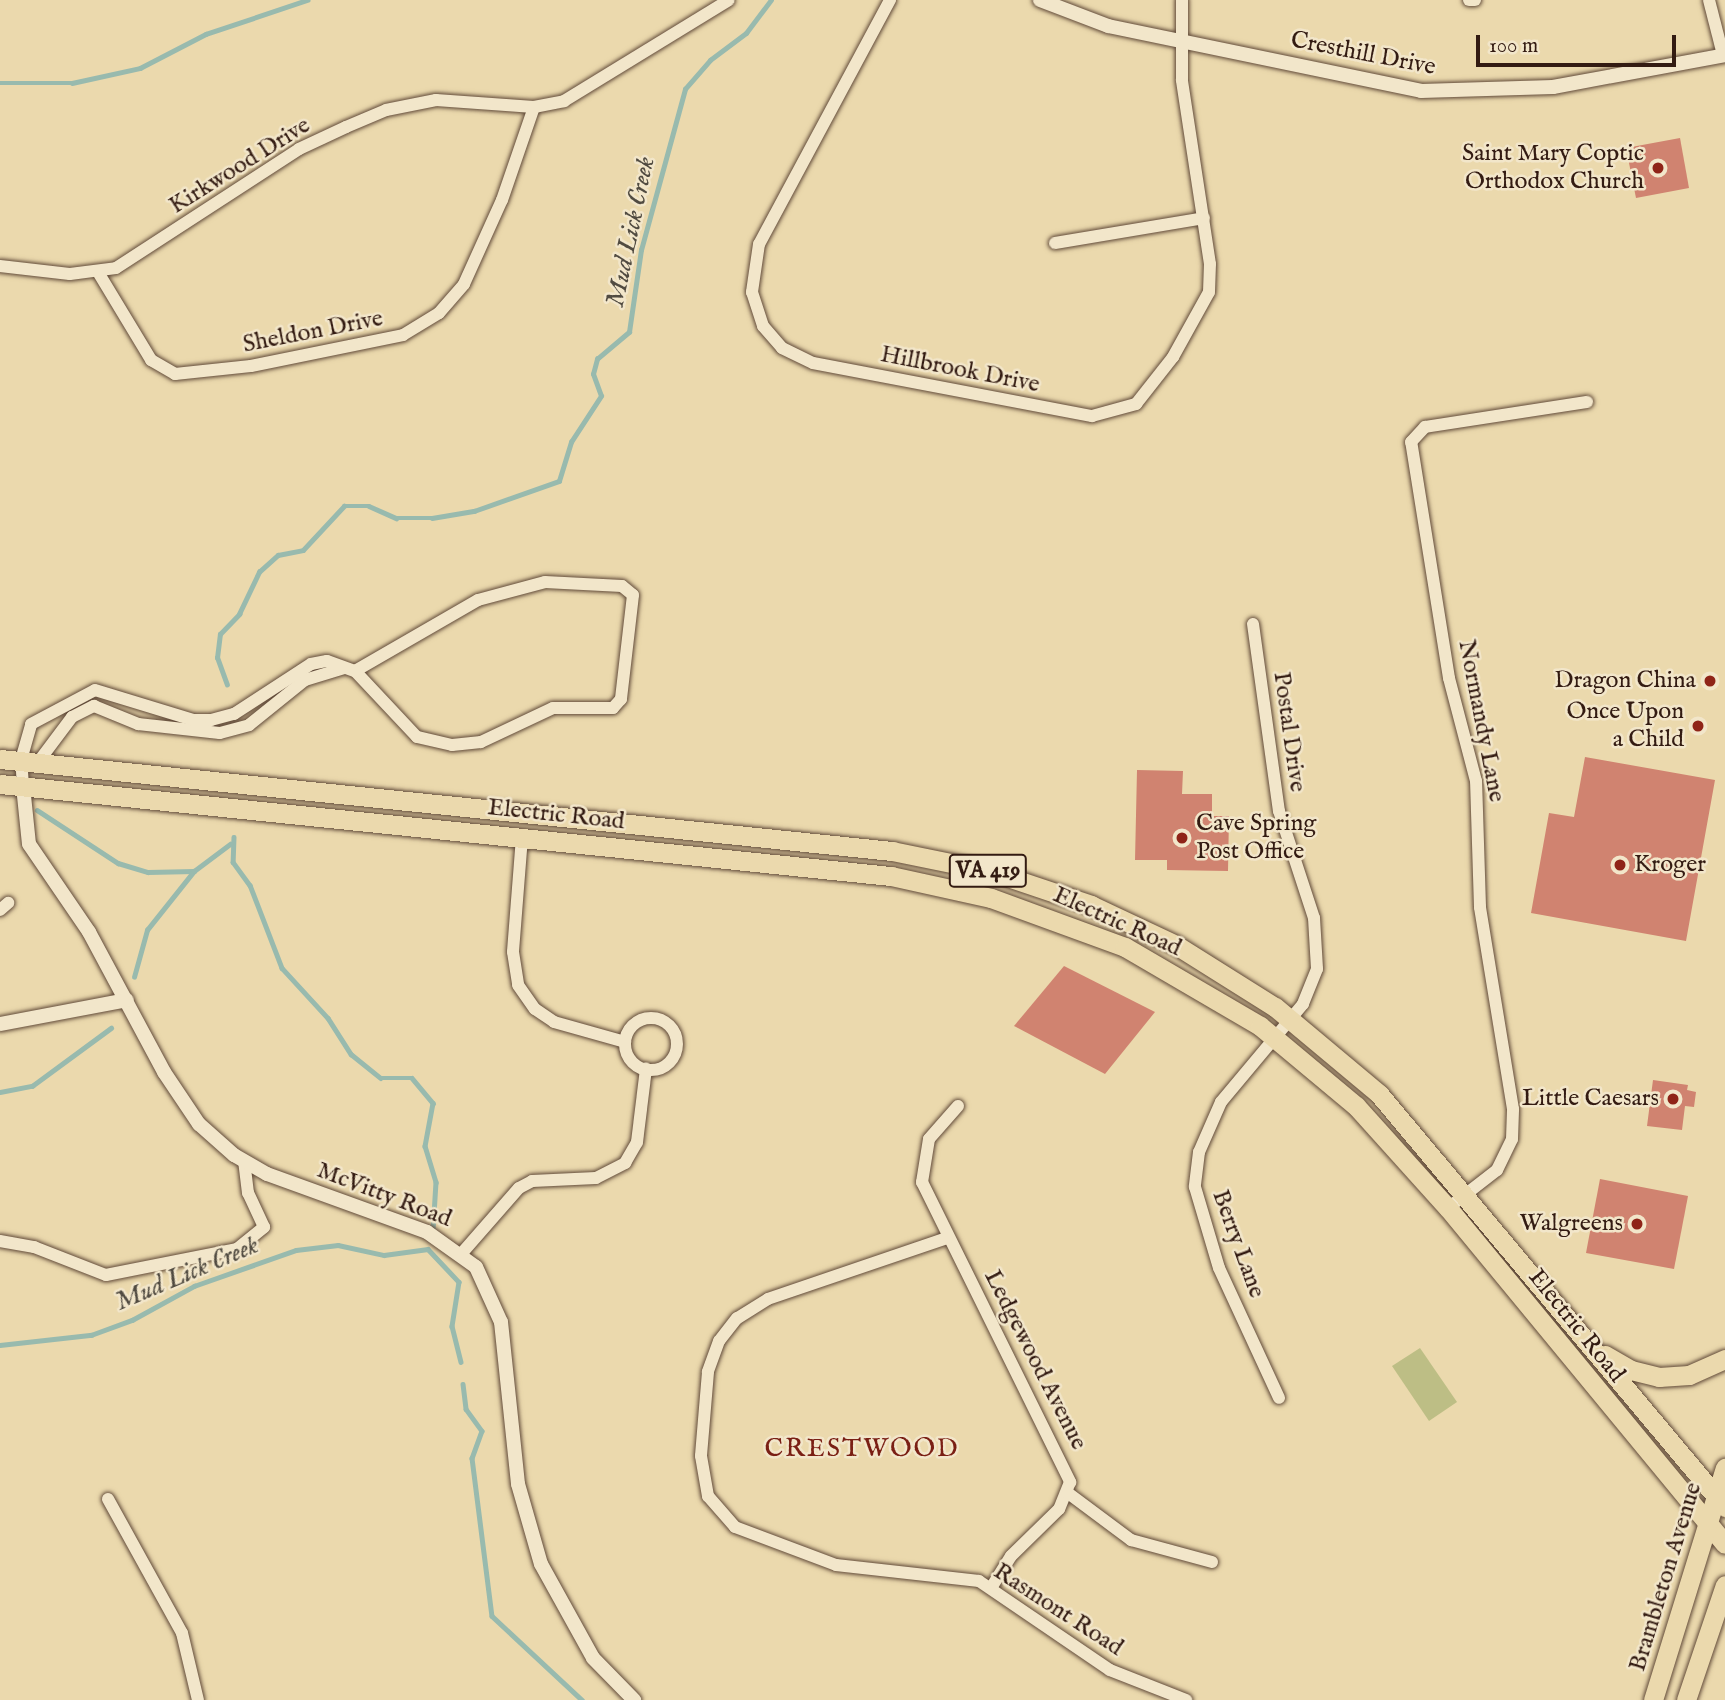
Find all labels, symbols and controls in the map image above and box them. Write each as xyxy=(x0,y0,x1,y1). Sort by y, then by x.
scale bar xyxy=(1480,21,1680,65)
street label: Cresthill Drive xyxy=(1288,26,1438,82)
text: 100 m xyxy=(1489,33,1538,60)
street label: Kirkwood Drive xyxy=(164,111,316,221)
place label: Saint Mary Coptic Orthodox Church xyxy=(1462,140,1644,196)
water label: Mud Lick Creek xyxy=(600,154,662,310)
marker: Saint Mary Coptic Orthodox Church xyxy=(1650,160,1666,176)
street label: Sheldon Drive xyxy=(241,304,385,360)
street label: Hillbrook Drive xyxy=(878,340,1042,400)
street label: Normandy Lane xyxy=(1451,638,1511,804)
place label: Dragon China xyxy=(1554,667,1696,695)
street label: Postal Drive xyxy=(1266,670,1312,794)
marker: Dragon China xyxy=(1702,673,1718,689)
place label: Once Upon a Child xyxy=(1566,698,1684,754)
marker: Once Upon a Child xyxy=(1690,718,1706,734)
street label: Electric Road xyxy=(486,793,626,837)
place label: Cave Spring Post Office xyxy=(1196,810,1316,866)
marker: Cave Spring Post Office xyxy=(1174,830,1190,846)
place label: Kroger xyxy=(1634,851,1706,879)
road number: VA 419 xyxy=(948,852,1028,890)
marker: Kroger xyxy=(1612,857,1628,873)
street label: Electric Road xyxy=(1048,881,1186,963)
place label: Little Caesars xyxy=(1522,1085,1659,1113)
marker: Little Caesars xyxy=(1665,1091,1681,1107)
street label: McVitty Road xyxy=(313,1156,455,1234)
street label: Berry Lane xyxy=(1205,1186,1271,1302)
place label: Walgreens xyxy=(1520,1210,1623,1238)
marker: Walgreens xyxy=(1629,1216,1645,1232)
water label: Mud Lick Creek xyxy=(111,1230,263,1318)
street label: Electric Road xyxy=(1522,1263,1630,1389)
street label: Ledgewood Avenue xyxy=(977,1265,1093,1455)
district label: CRESTWOOD xyxy=(766,1433,958,1465)
street label: Brambleton Avenue xyxy=(1624,1479,1708,1675)
street label: Rasmont Road xyxy=(988,1557,1128,1663)

